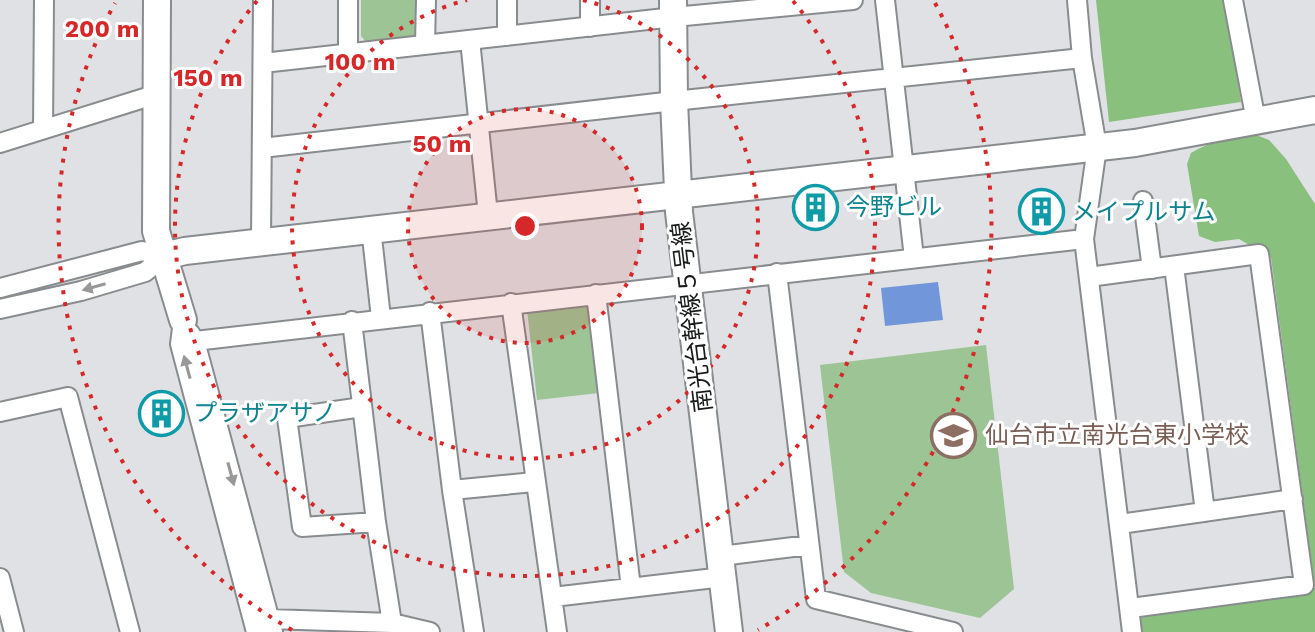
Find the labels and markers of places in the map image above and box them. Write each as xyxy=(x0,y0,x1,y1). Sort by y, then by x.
building icon: 今野ビル xyxy=(791,183,839,231)
building icon: メイプルサム xyxy=(1017,188,1065,236)
place label: 今野ビル xyxy=(846,193,942,221)
place label: メイプルサム xyxy=(1072,198,1216,226)
centre of rings xyxy=(511,212,539,240)
building icon: プラザアサノ xyxy=(138,389,186,437)
place label: プラザアサノ xyxy=(193,399,337,427)
school or university icon: 仙台市立南光台東小学校 xyxy=(930,411,978,459)
place label: 仙台市立南光台東小学校 xyxy=(985,421,1249,449)

